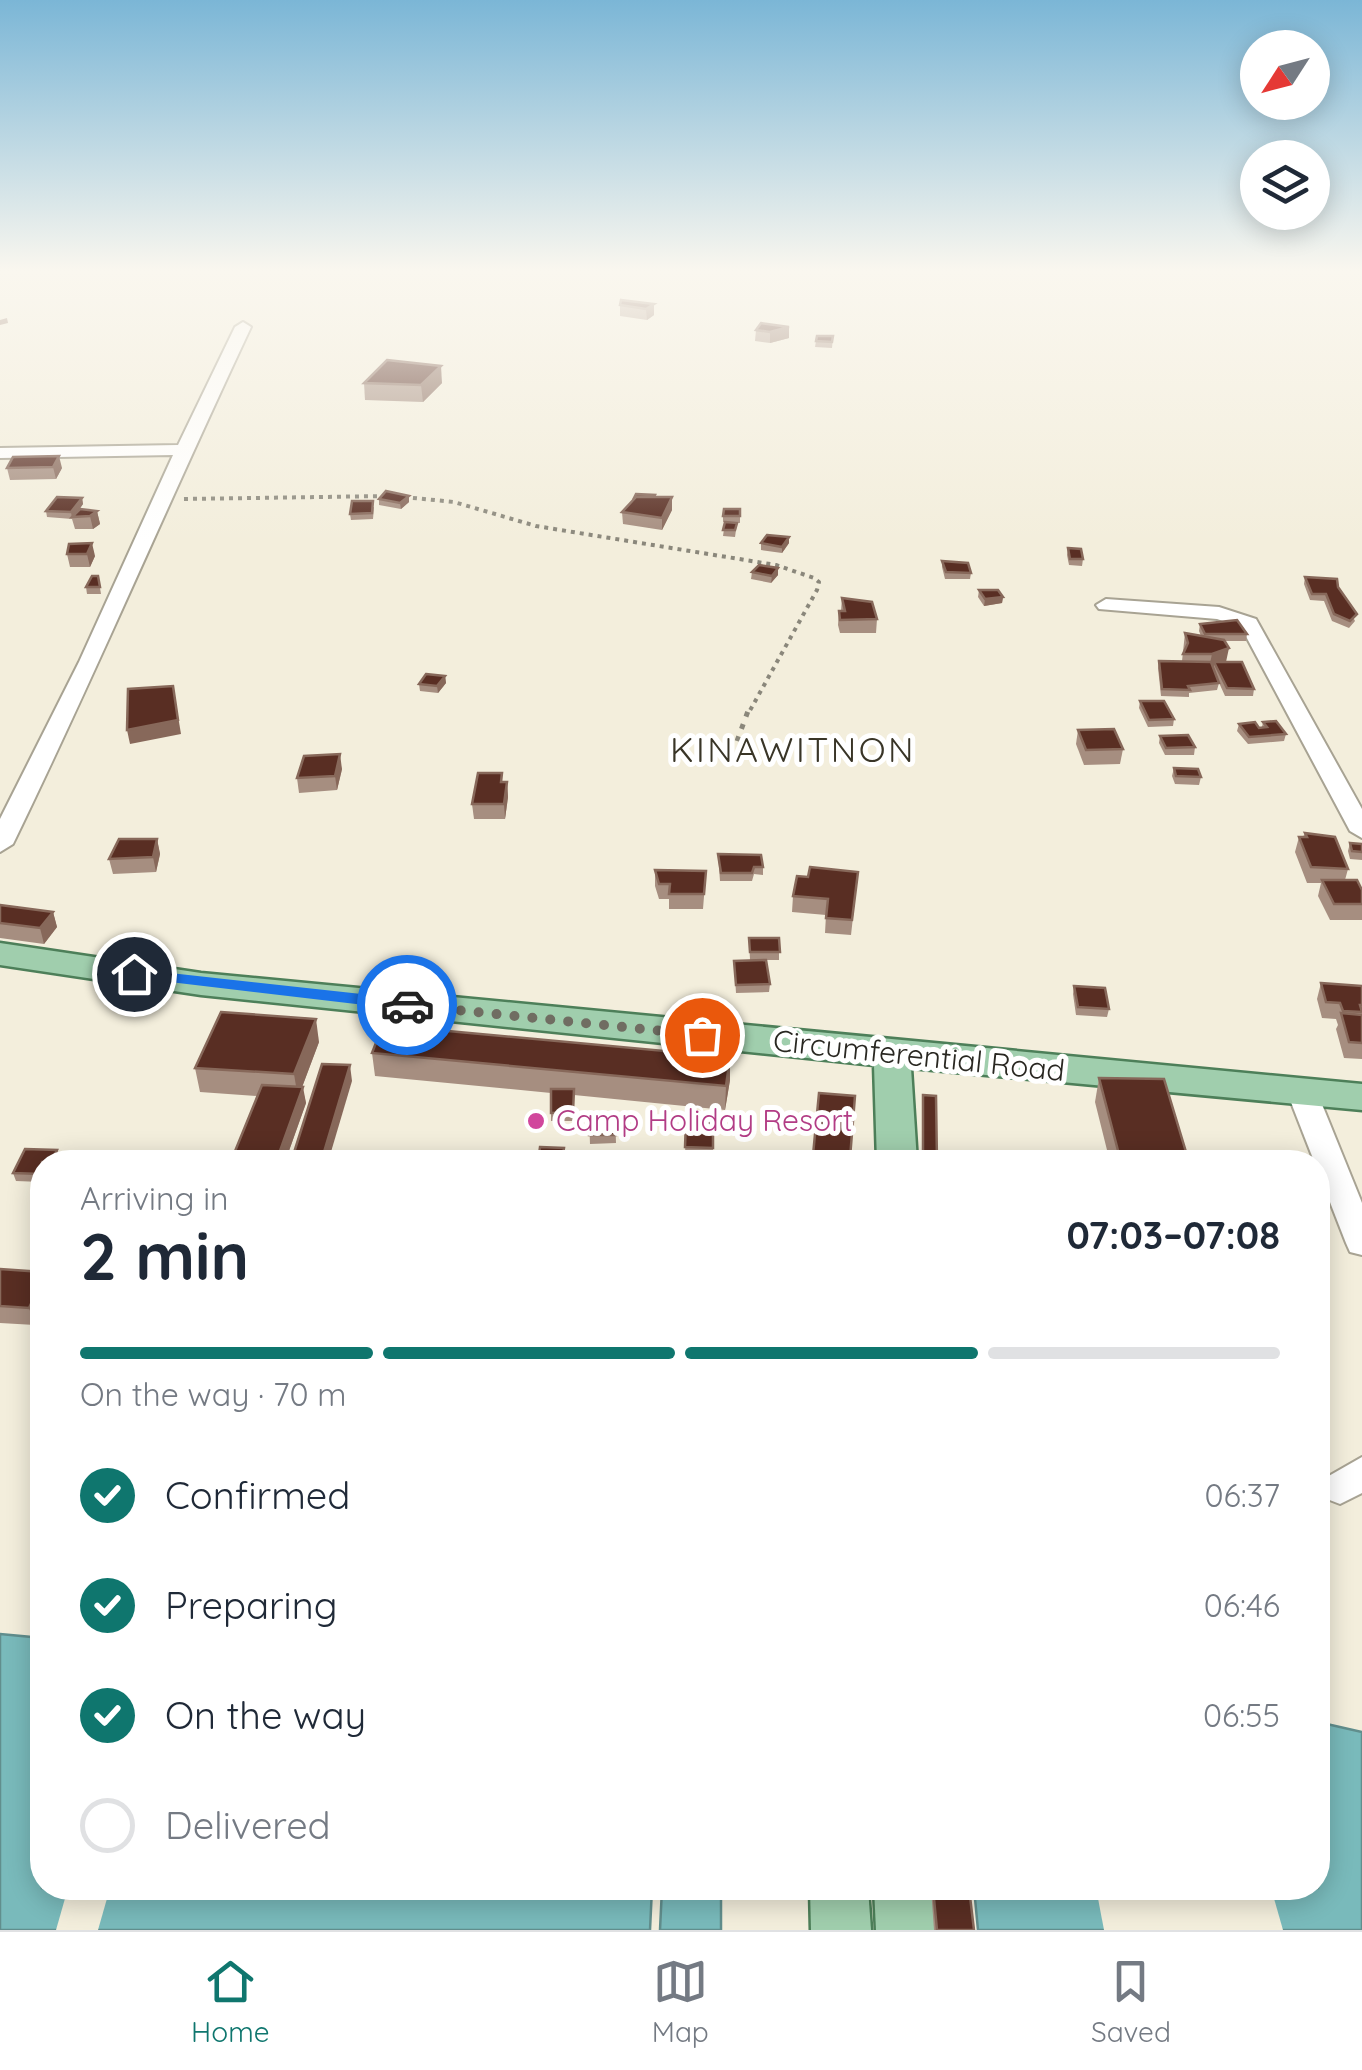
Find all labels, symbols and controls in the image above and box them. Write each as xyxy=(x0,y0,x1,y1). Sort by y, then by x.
north arrow xyxy=(1240,30,1330,120)
map controls xyxy=(1240,30,1330,230)
button: layers xyxy=(1240,140,1330,230)
district label: KINAWITNON xyxy=(670,727,916,771)
pin xyxy=(92,932,177,1017)
icon: home xyxy=(107,947,162,1002)
courier xyxy=(357,955,457,1055)
icon: car xyxy=(380,978,435,1033)
pin xyxy=(660,993,745,1078)
icon: bag xyxy=(675,1008,730,1063)
street label: Circumferential Road xyxy=(771,1021,1067,1089)
place label: Camp Holiday Resort xyxy=(556,1101,853,1139)
marker: Camp Holiday Resort xyxy=(525,1110,547,1132)
text: Arriving in xyxy=(80,1178,229,1218)
text: 07:03–07:08 xyxy=(1066,1211,1280,1259)
text: 2 min xyxy=(80,1215,249,1296)
text: On the way · 70 m xyxy=(80,1374,346,1414)
icon: check xyxy=(80,1468,135,1523)
text: Confirmed xyxy=(165,1471,350,1519)
text: 06:37 xyxy=(1205,1475,1280,1515)
icon: check xyxy=(80,1578,135,1633)
text: Preparing xyxy=(165,1581,337,1629)
text: 06:46 xyxy=(1204,1585,1280,1625)
icon: check xyxy=(80,1688,135,1743)
text: On the way xyxy=(165,1691,366,1739)
text: 06:55 xyxy=(1203,1695,1280,1735)
text: Delivered xyxy=(165,1801,331,1849)
tab: Home xyxy=(191,1954,270,2049)
tab: Map xyxy=(652,1954,709,2049)
tab: Saved xyxy=(1091,1954,1171,2049)

